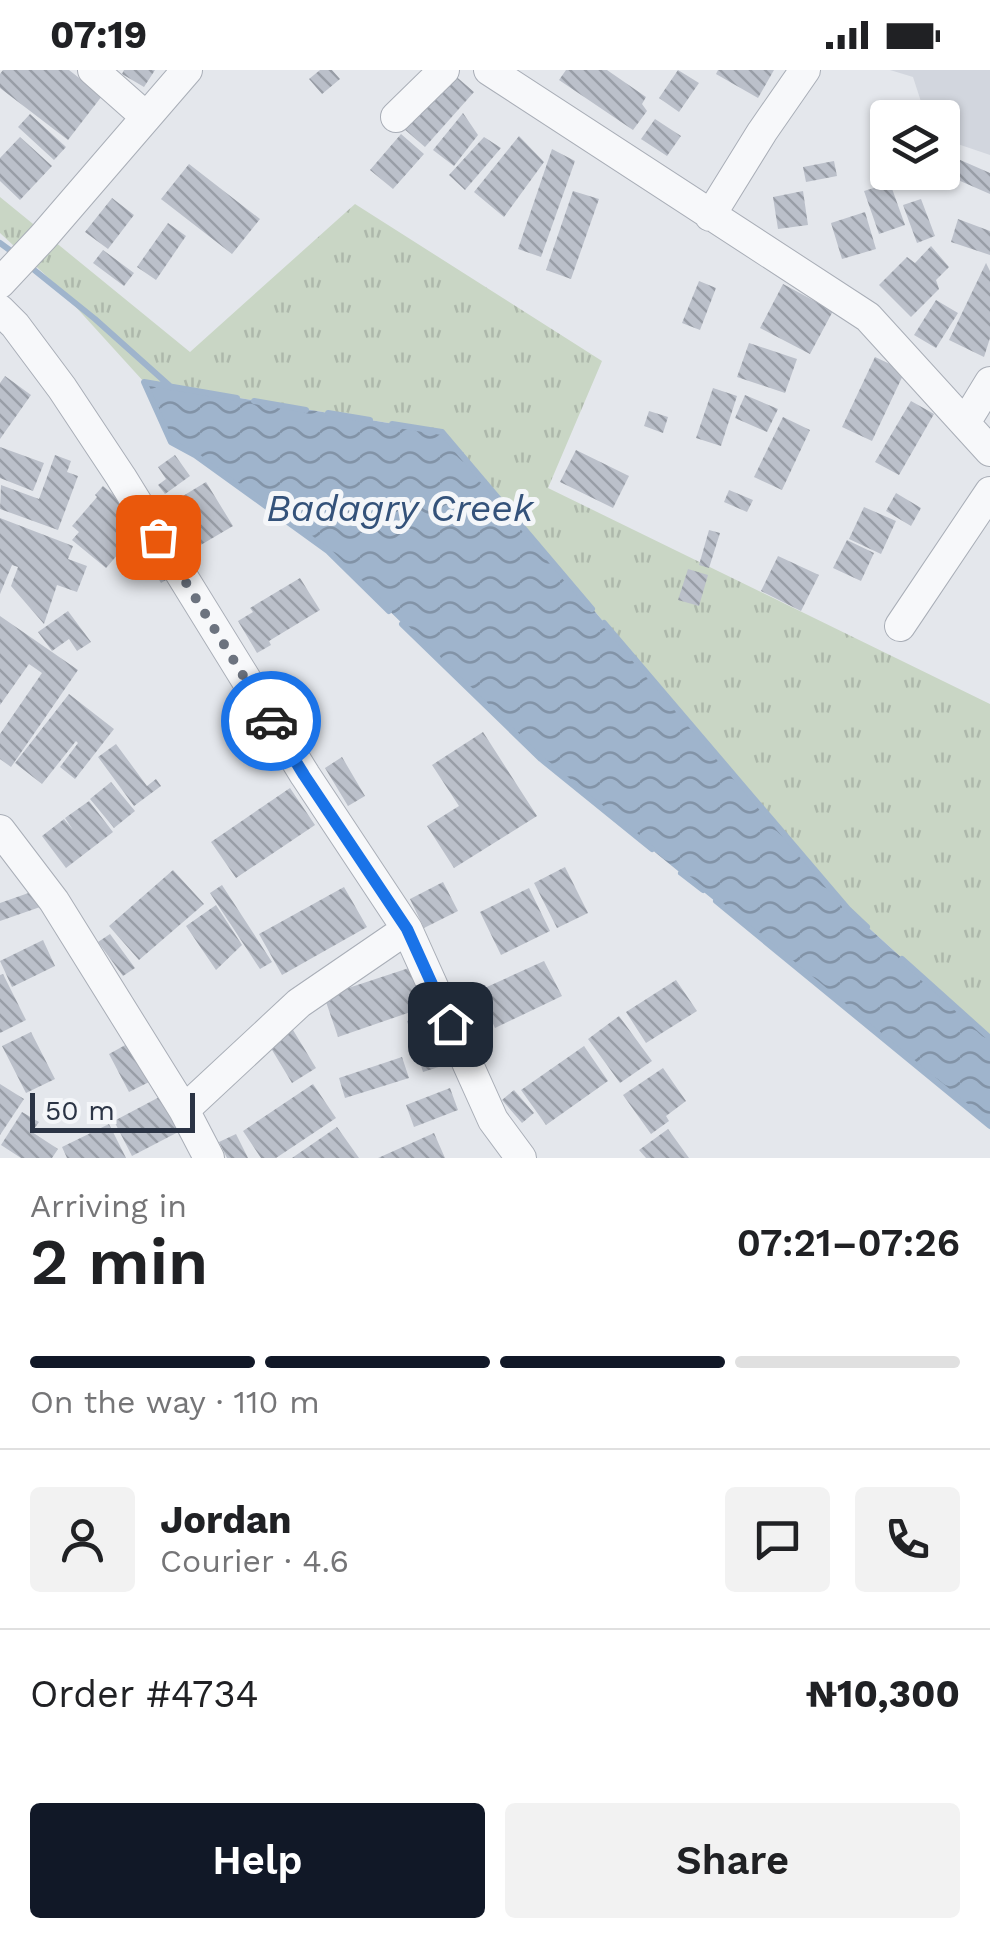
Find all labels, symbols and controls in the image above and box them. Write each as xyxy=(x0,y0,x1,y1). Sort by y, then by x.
text: 07:19 xyxy=(50,13,147,57)
map controls xyxy=(870,100,960,190)
button: layers xyxy=(870,100,960,190)
water label: Badagry Creek xyxy=(266,486,535,530)
pin xyxy=(116,495,201,580)
icon: bag xyxy=(131,510,186,565)
courier xyxy=(221,671,321,771)
icon: car xyxy=(244,694,299,749)
pin xyxy=(408,982,493,1067)
icon: home xyxy=(423,997,478,1052)
scale bar xyxy=(30,1088,195,1132)
text: 50 m xyxy=(45,1094,115,1127)
text: Arriving in xyxy=(30,1187,187,1225)
text: 07:21–07:26 xyxy=(737,1221,960,1265)
text: 2 min xyxy=(30,1224,208,1300)
text: On the way · 110 m xyxy=(30,1383,320,1421)
button: person xyxy=(30,1487,135,1592)
button: chat xyxy=(725,1487,830,1592)
button: phone xyxy=(855,1487,960,1592)
text: Jordan xyxy=(160,1498,292,1542)
text: Courier · 4.6 xyxy=(160,1542,349,1580)
text: Order #4734 xyxy=(30,1672,259,1716)
text: ₦10,300 xyxy=(806,1672,960,1716)
button: Help xyxy=(30,1803,485,1918)
button: Share xyxy=(505,1803,960,1918)

